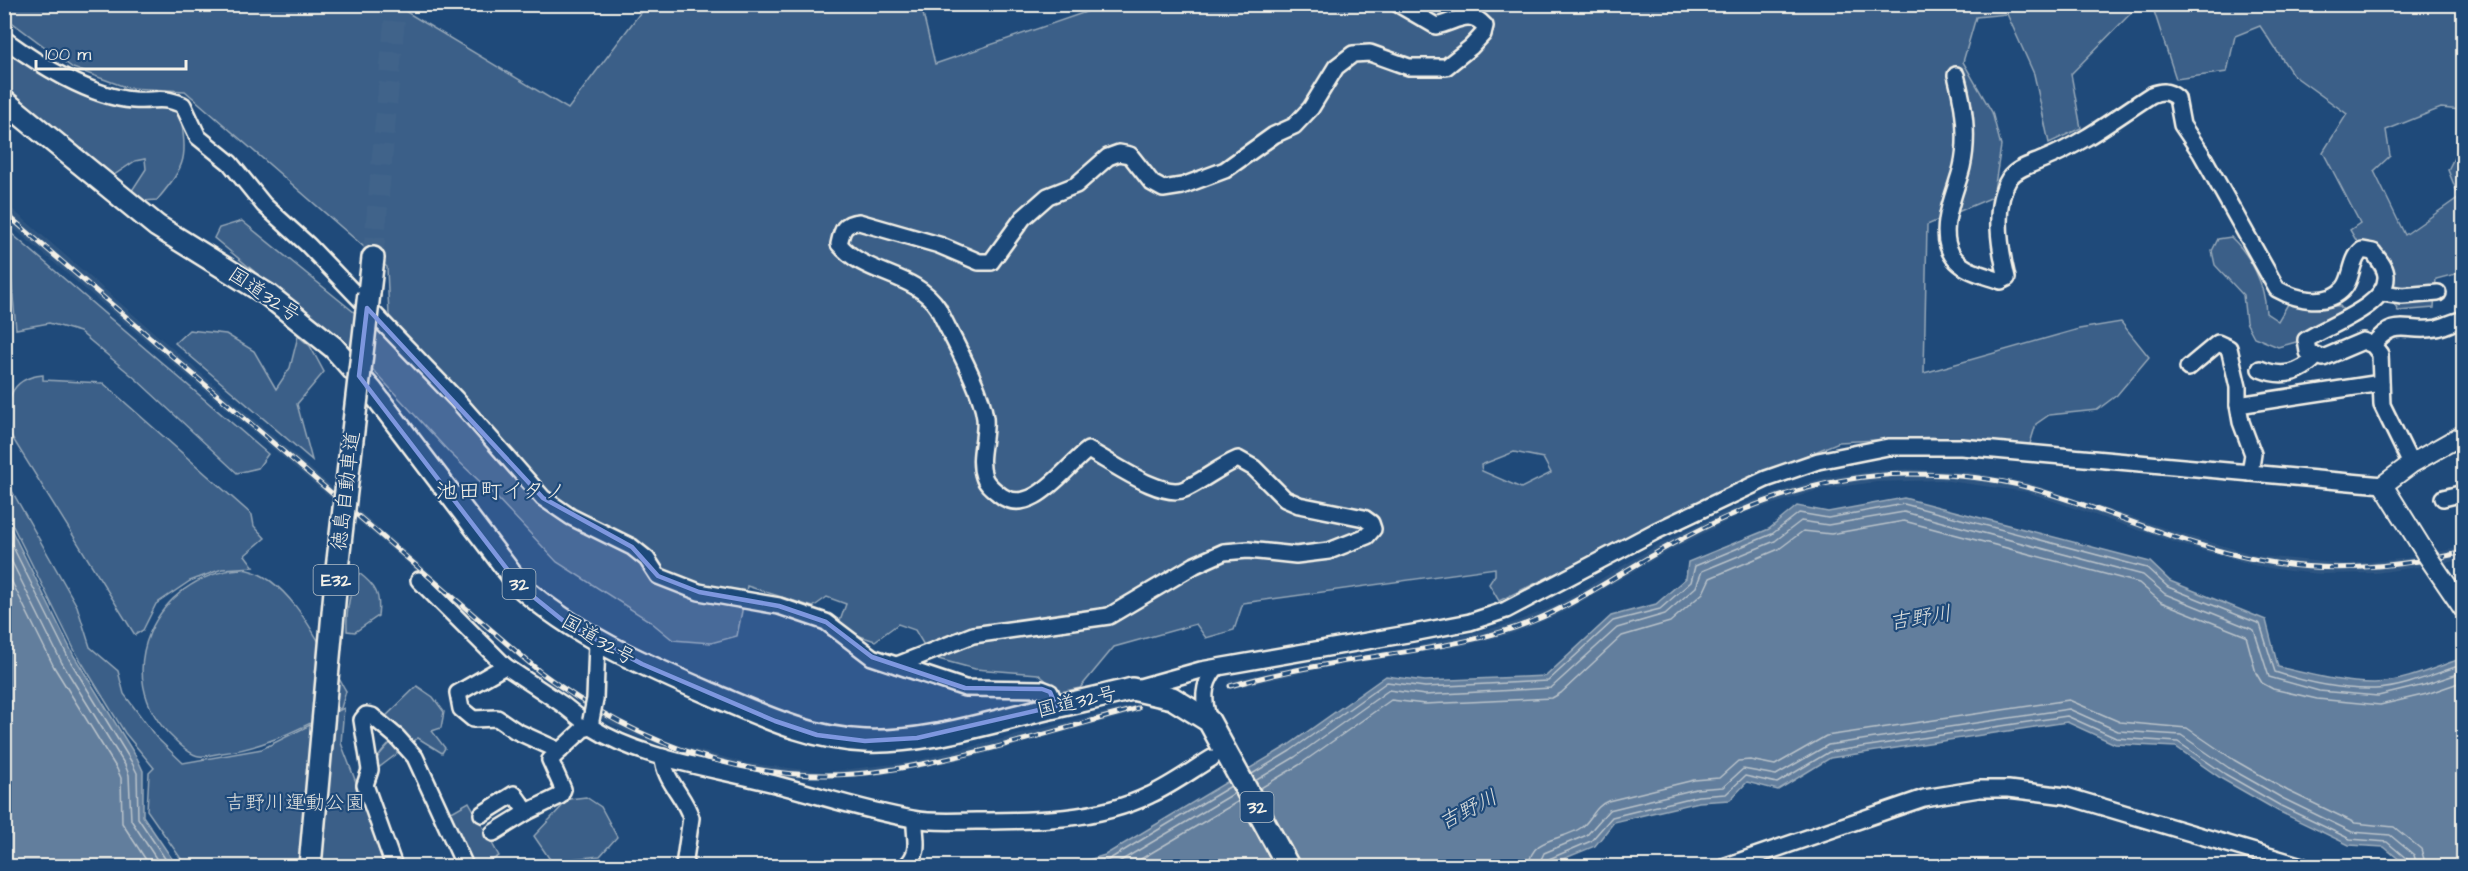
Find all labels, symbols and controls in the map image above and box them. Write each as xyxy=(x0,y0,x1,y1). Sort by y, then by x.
scale bar xyxy=(36,33,186,71)
text: 100 m xyxy=(45,42,91,67)
street label: 国道32号 xyxy=(222,261,306,329)
street label: 徳島自動車道 xyxy=(325,430,367,552)
district label: 池田町イタノ xyxy=(436,476,566,507)
road number: E32 xyxy=(314,565,358,595)
road number: 32 xyxy=(502,569,536,599)
water label: 吉野川 xyxy=(1887,599,1953,637)
street label: 国道32号 xyxy=(556,607,640,673)
street label: 国道32号 xyxy=(1034,679,1120,725)
water label: 吉野川 xyxy=(1433,783,1503,837)
park label: 吉野川運動公園 xyxy=(225,789,365,817)
road number: 32 xyxy=(1240,792,1274,822)

